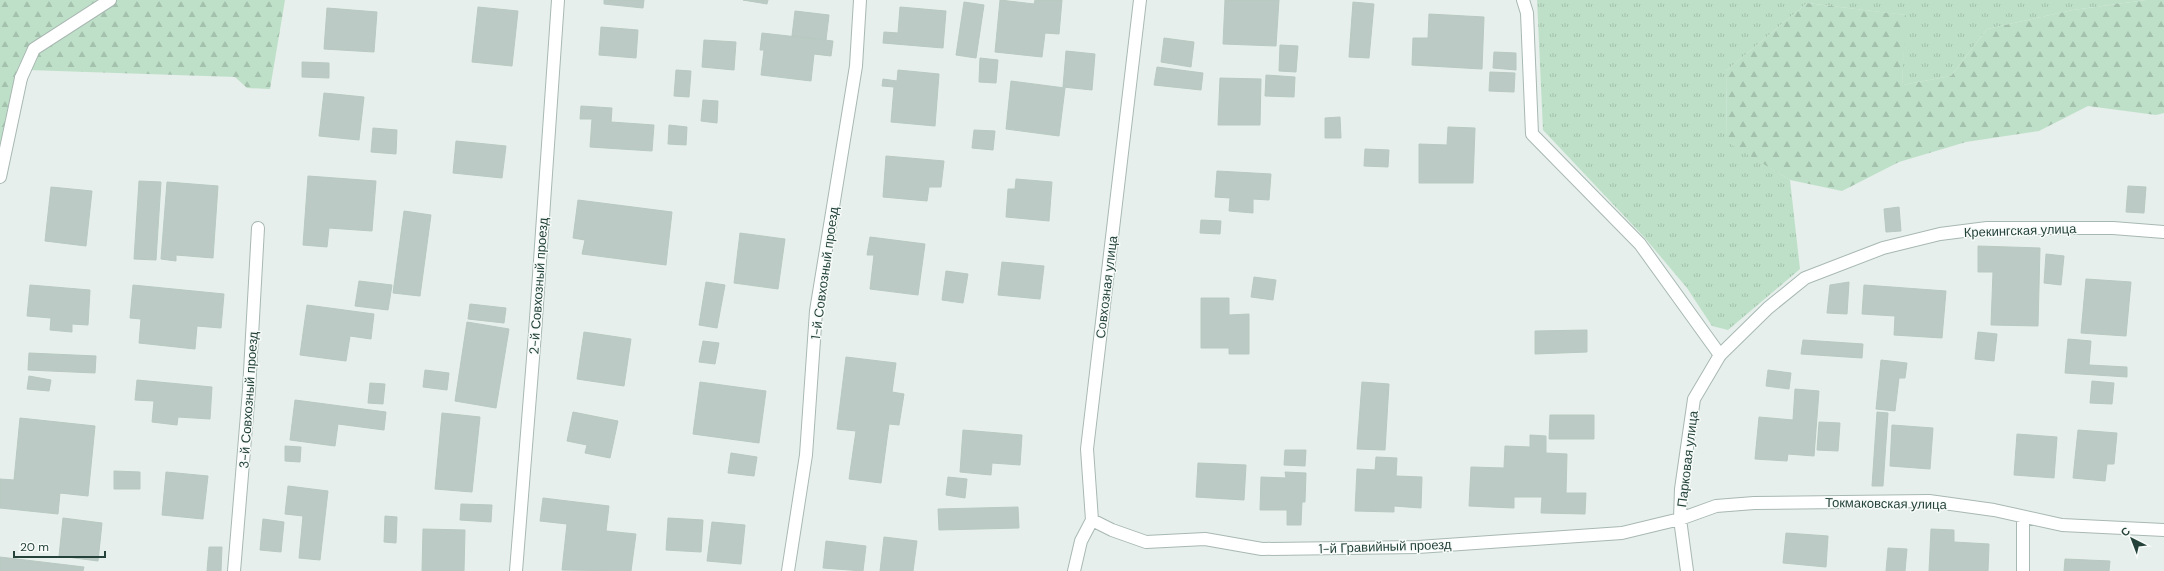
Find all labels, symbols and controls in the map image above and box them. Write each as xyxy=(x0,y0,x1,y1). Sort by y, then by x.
street label: 1-й Совхозный проезд xyxy=(807,205,842,340)
street label: 2-й Совхозный проезд xyxy=(525,217,552,355)
street label: Крекингская улица xyxy=(1963,220,2077,241)
street label: Совхозная улица xyxy=(1092,234,1121,339)
street label: 3-й Совхозный проезд xyxy=(235,331,262,469)
street label: Парковая улица xyxy=(1673,409,1702,508)
street label: Токмаковская улица xyxy=(1825,494,1948,513)
north arrow xyxy=(2112,519,2152,559)
text: С xyxy=(2118,524,2133,539)
scale bar xyxy=(14,533,105,559)
street label: 1-й Гравийный проезд xyxy=(1318,536,1452,557)
text: 20 m xyxy=(20,539,49,555)

